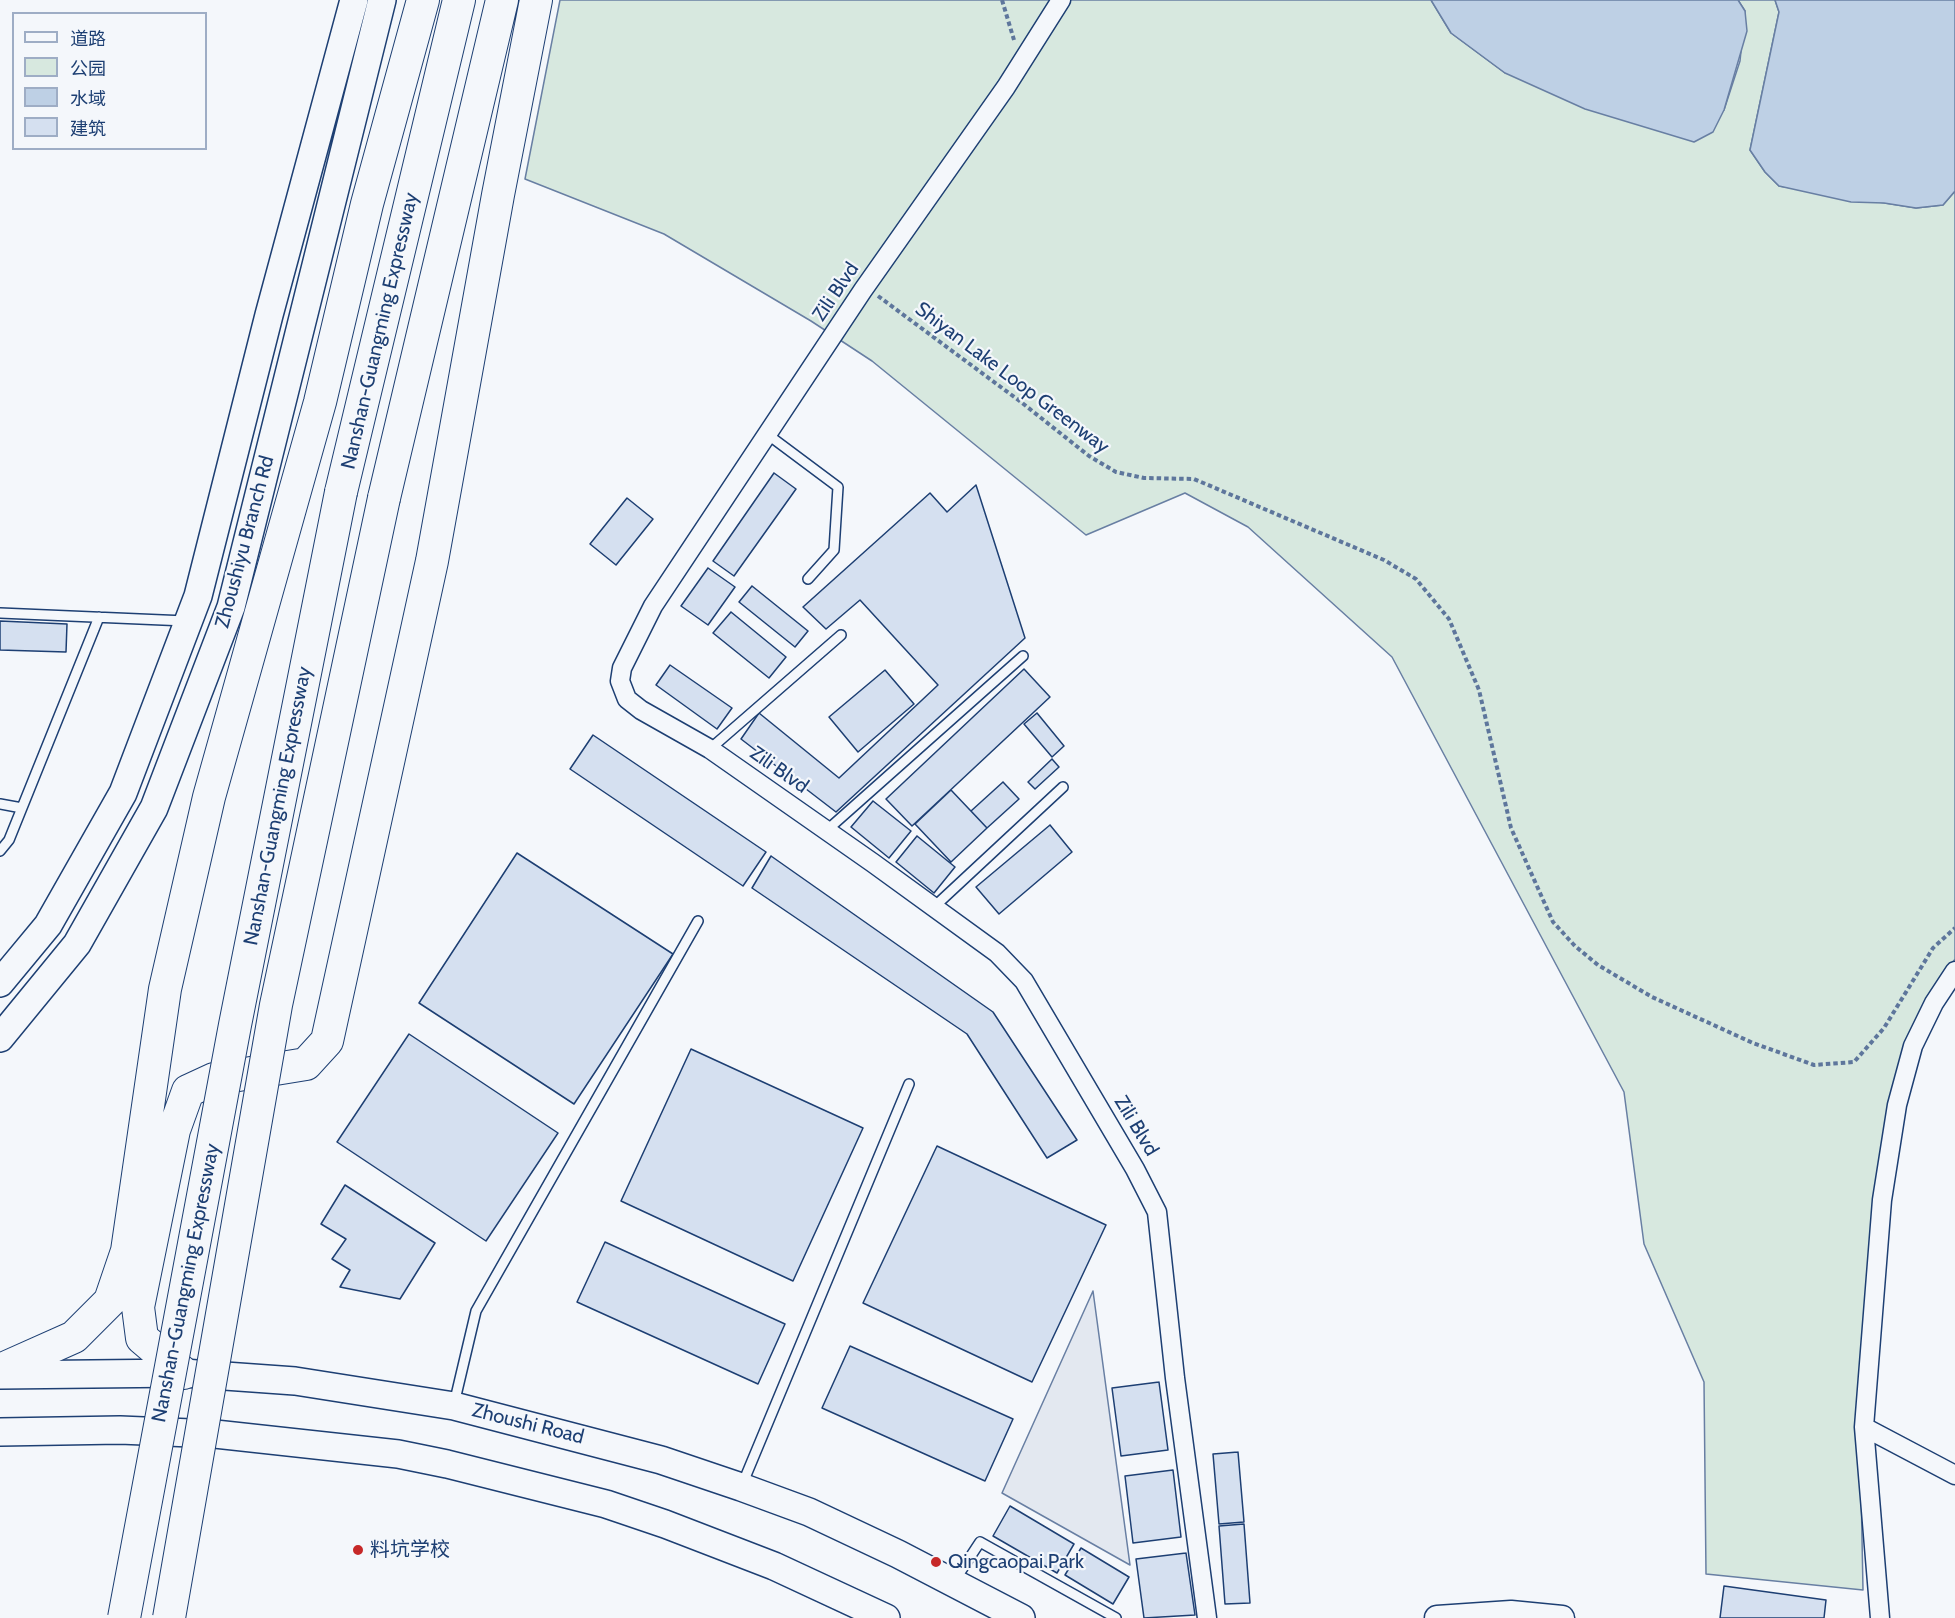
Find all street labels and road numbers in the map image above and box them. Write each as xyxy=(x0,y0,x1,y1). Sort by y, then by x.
street label: Nanshan-Guangming Expressway xyxy=(336,190,424,472)
street label: Zili Blvd xyxy=(808,258,864,326)
street label: Shiyan Lake Loop Greenway xyxy=(910,297,1114,459)
street label: Zhoushiyu Branch Rd xyxy=(210,453,280,631)
street label: Nanshan-Guangming Expressway xyxy=(239,665,317,947)
street label: Zili Blvd xyxy=(745,741,813,799)
street label: Zili Blvd xyxy=(1109,1092,1163,1160)
street label: Nanshan-Guangming Expressway xyxy=(147,1142,225,1424)
street label: Zhoushi Road xyxy=(470,1399,586,1449)

